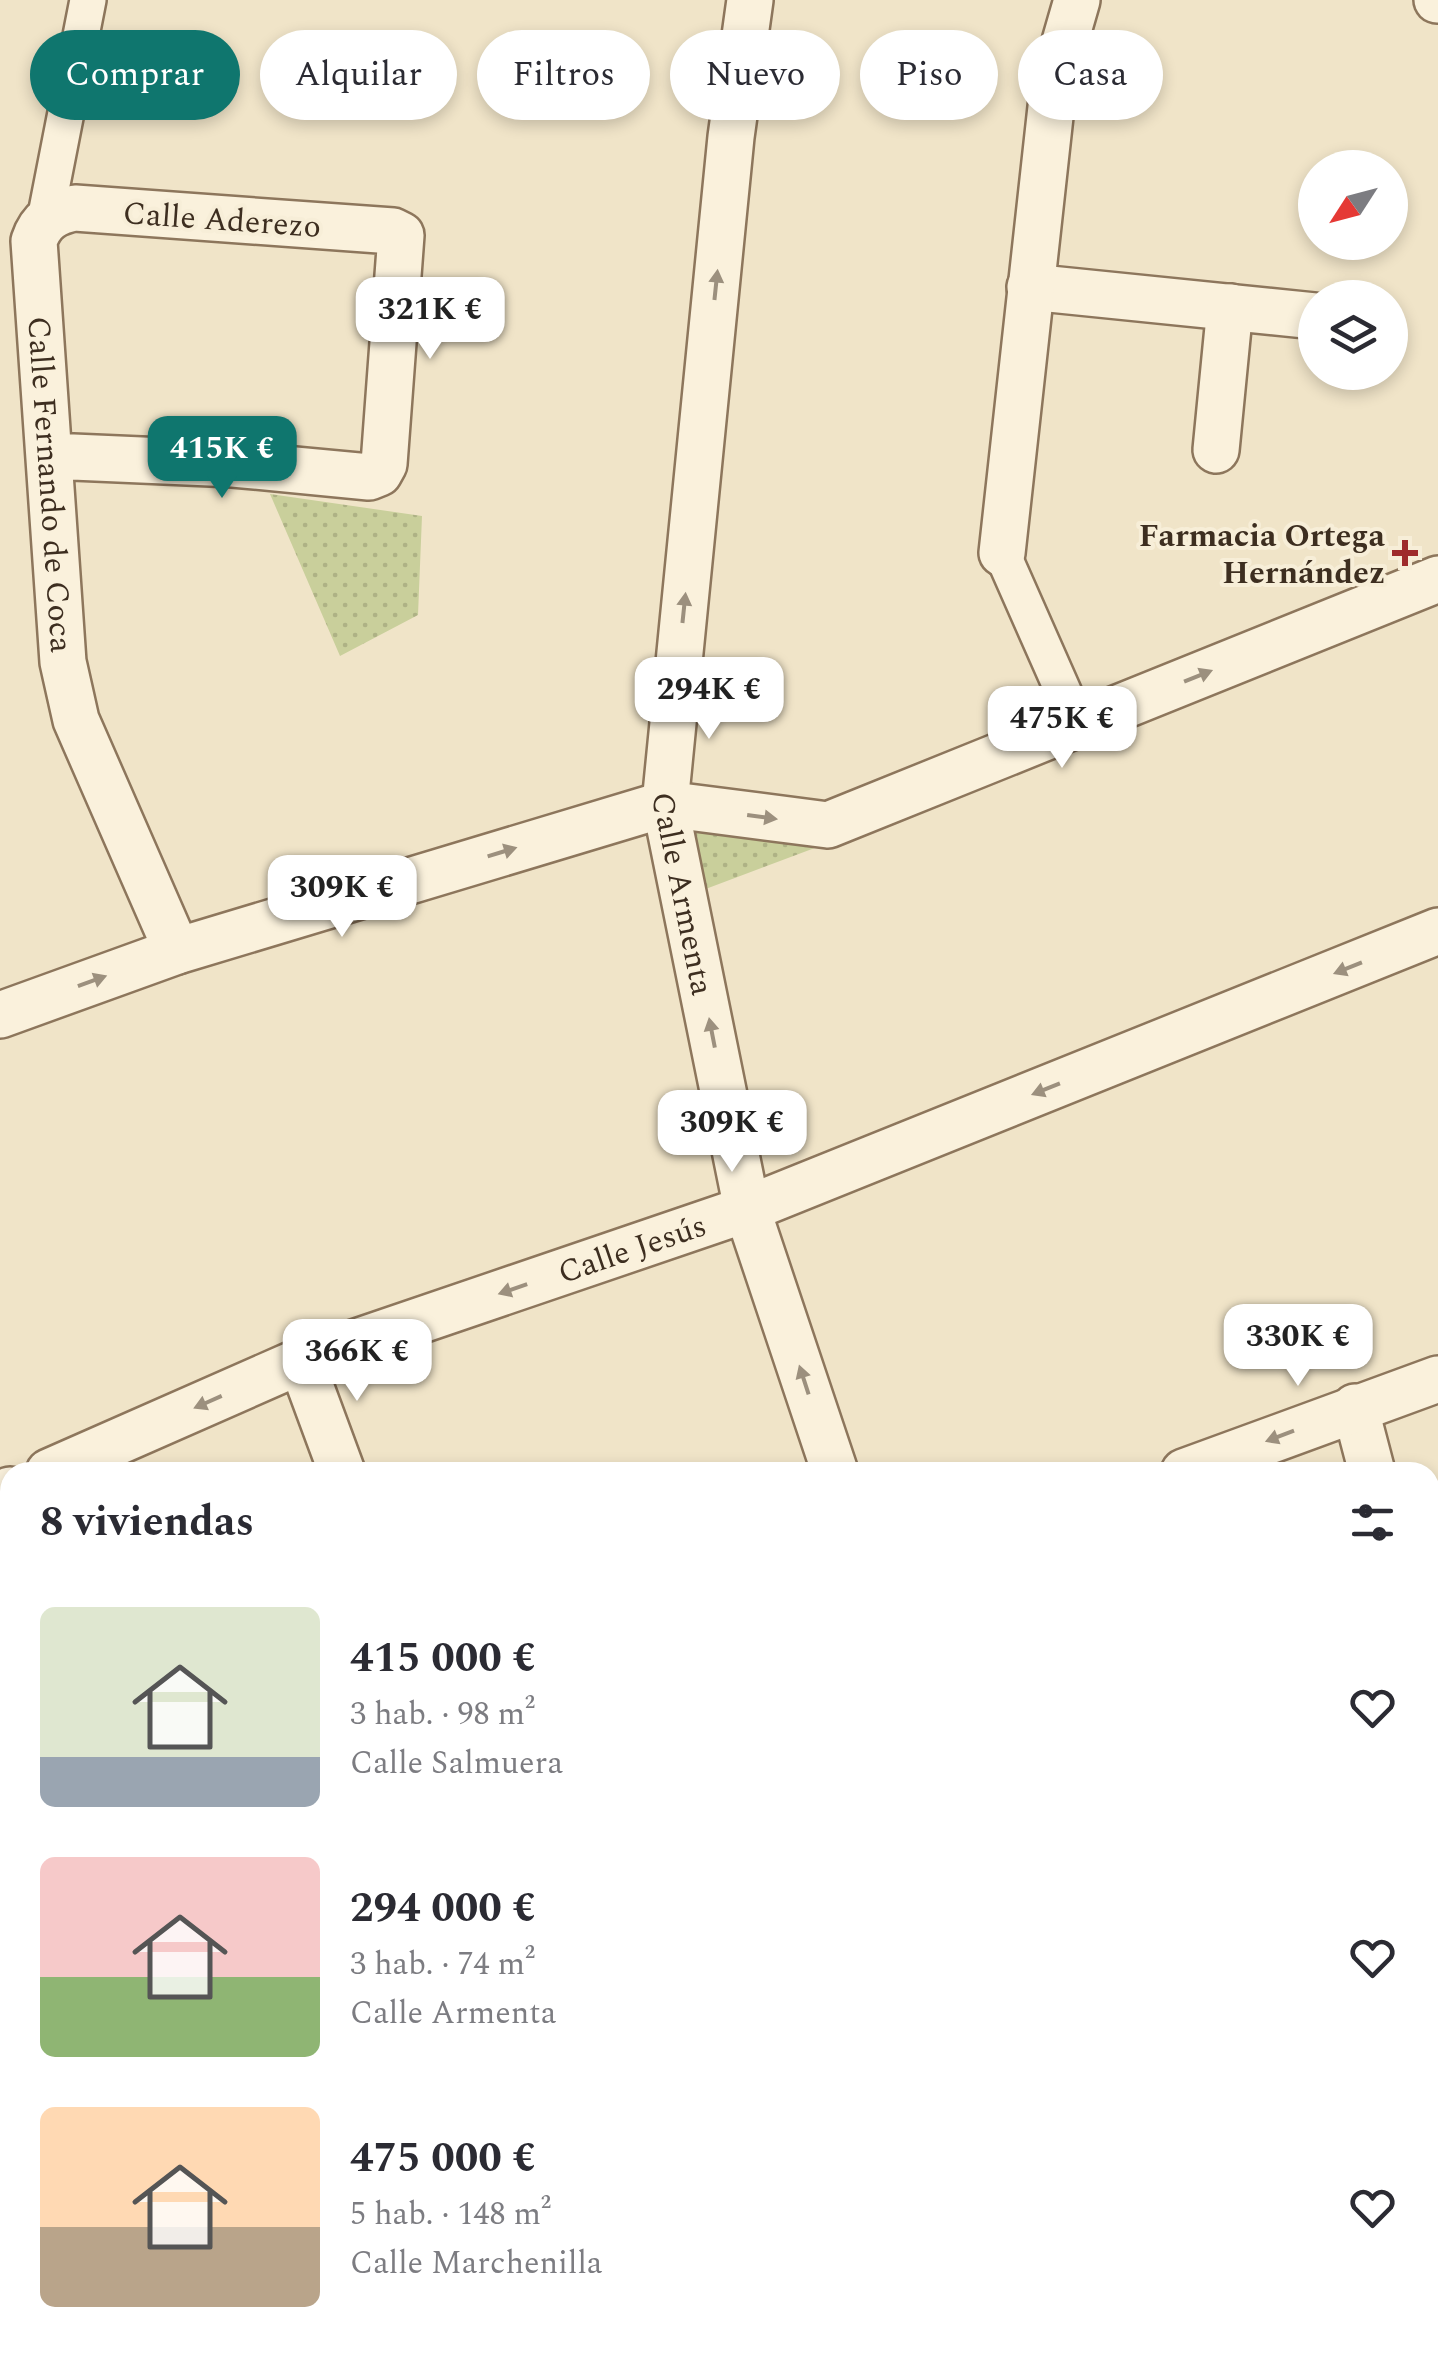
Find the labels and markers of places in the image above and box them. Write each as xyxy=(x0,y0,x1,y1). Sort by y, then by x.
pin: 321K € xyxy=(349,277,511,362)
pin: 415K € xyxy=(141,416,303,501)
place label: Farmacia Ortega Hernández xyxy=(1139,512,1386,598)
marker: Farmacia Ortega Hernández xyxy=(1394,542,1416,564)
pin: 294K € xyxy=(628,657,790,742)
pin: 475K € xyxy=(981,686,1143,771)
pin: 309K € xyxy=(261,855,423,940)
pin: 309K € xyxy=(651,1090,813,1175)
pin: 330K € xyxy=(1217,1304,1379,1389)
pin: 366K € xyxy=(276,1319,438,1404)

